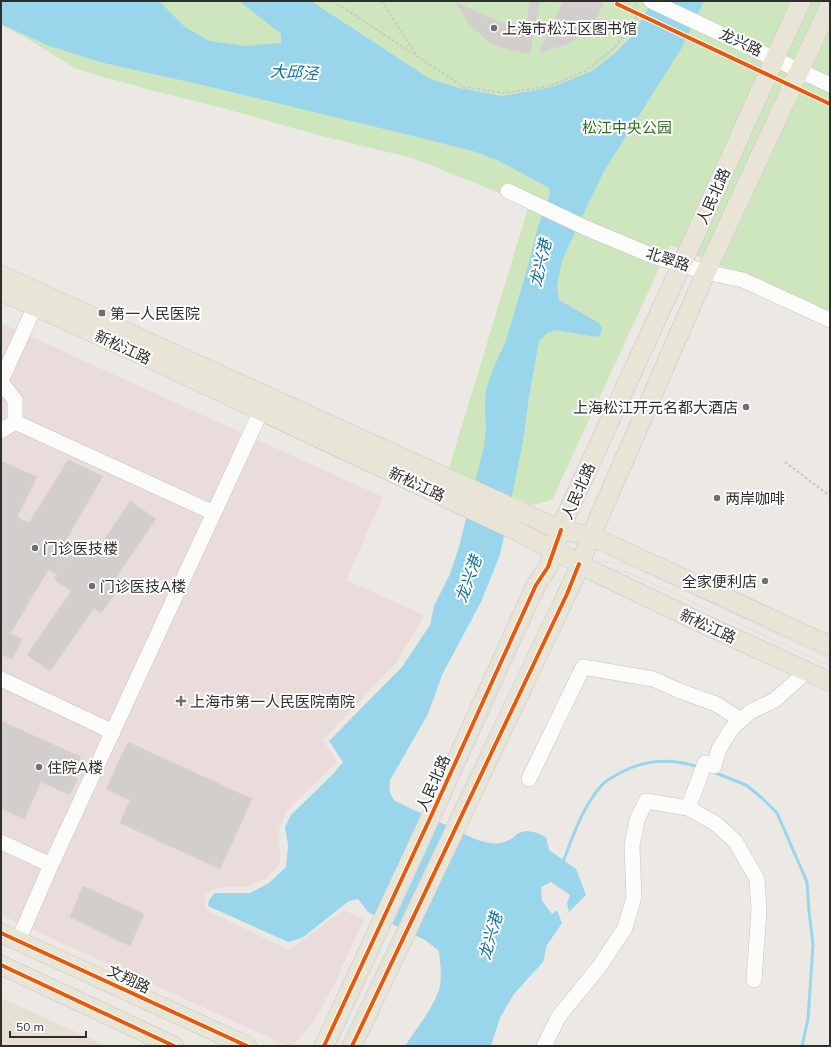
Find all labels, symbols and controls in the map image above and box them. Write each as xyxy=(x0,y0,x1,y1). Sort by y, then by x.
place label: 上海市松江区图书馆 xyxy=(502,19,637,38)
marker: 上海市松江区图书馆 xyxy=(489,23,499,33)
street label: 龙兴路 xyxy=(717,24,765,60)
water label: 大邱泾 xyxy=(270,61,320,83)
park label: 松江中央公园 xyxy=(582,118,672,137)
street label: 人民北路 xyxy=(692,165,734,227)
water label: 龙兴港 xyxy=(525,235,556,289)
street label: 北翠路 xyxy=(644,243,692,275)
place label: 第一人民医院 xyxy=(110,304,200,323)
marker: 第一人民医院 xyxy=(97,308,107,318)
street label: 新松江路 xyxy=(92,326,154,368)
place label: 上海松江开元名都大酒店 xyxy=(573,398,738,417)
marker: 上海松江开元名都大酒店 xyxy=(741,402,751,412)
street label: 人民北路 xyxy=(557,460,599,522)
street label: 新松江路 xyxy=(386,463,448,505)
place label: 两岸咖啡 xyxy=(725,489,785,508)
marker: 两岸咖啡 xyxy=(712,493,722,503)
place label: 门诊医技楼 xyxy=(43,539,118,558)
marker: 门诊医技楼 xyxy=(30,543,40,553)
water label: 龙兴港 xyxy=(450,551,486,605)
place label: 全家便利店 xyxy=(682,572,757,591)
marker: 全家便利店 xyxy=(760,576,770,586)
place label: 门诊医技A楼 xyxy=(100,577,186,596)
marker: 门诊医技A楼 xyxy=(87,581,97,591)
street label: 新松江路 xyxy=(677,605,739,647)
place label: 上海市第一人民医院南院 xyxy=(190,692,355,711)
marker: 上海市第一人民医院南院 xyxy=(175,695,187,707)
street label: 人民北路 xyxy=(412,752,454,814)
place label: 住院A楼 xyxy=(47,758,103,777)
marker: 住院A楼 xyxy=(34,762,44,772)
water label: 龙兴港 xyxy=(474,908,507,962)
street label: 文翔路 xyxy=(105,961,153,997)
scale bar xyxy=(10,1013,86,1039)
text: 50 m xyxy=(16,1019,44,1034)

